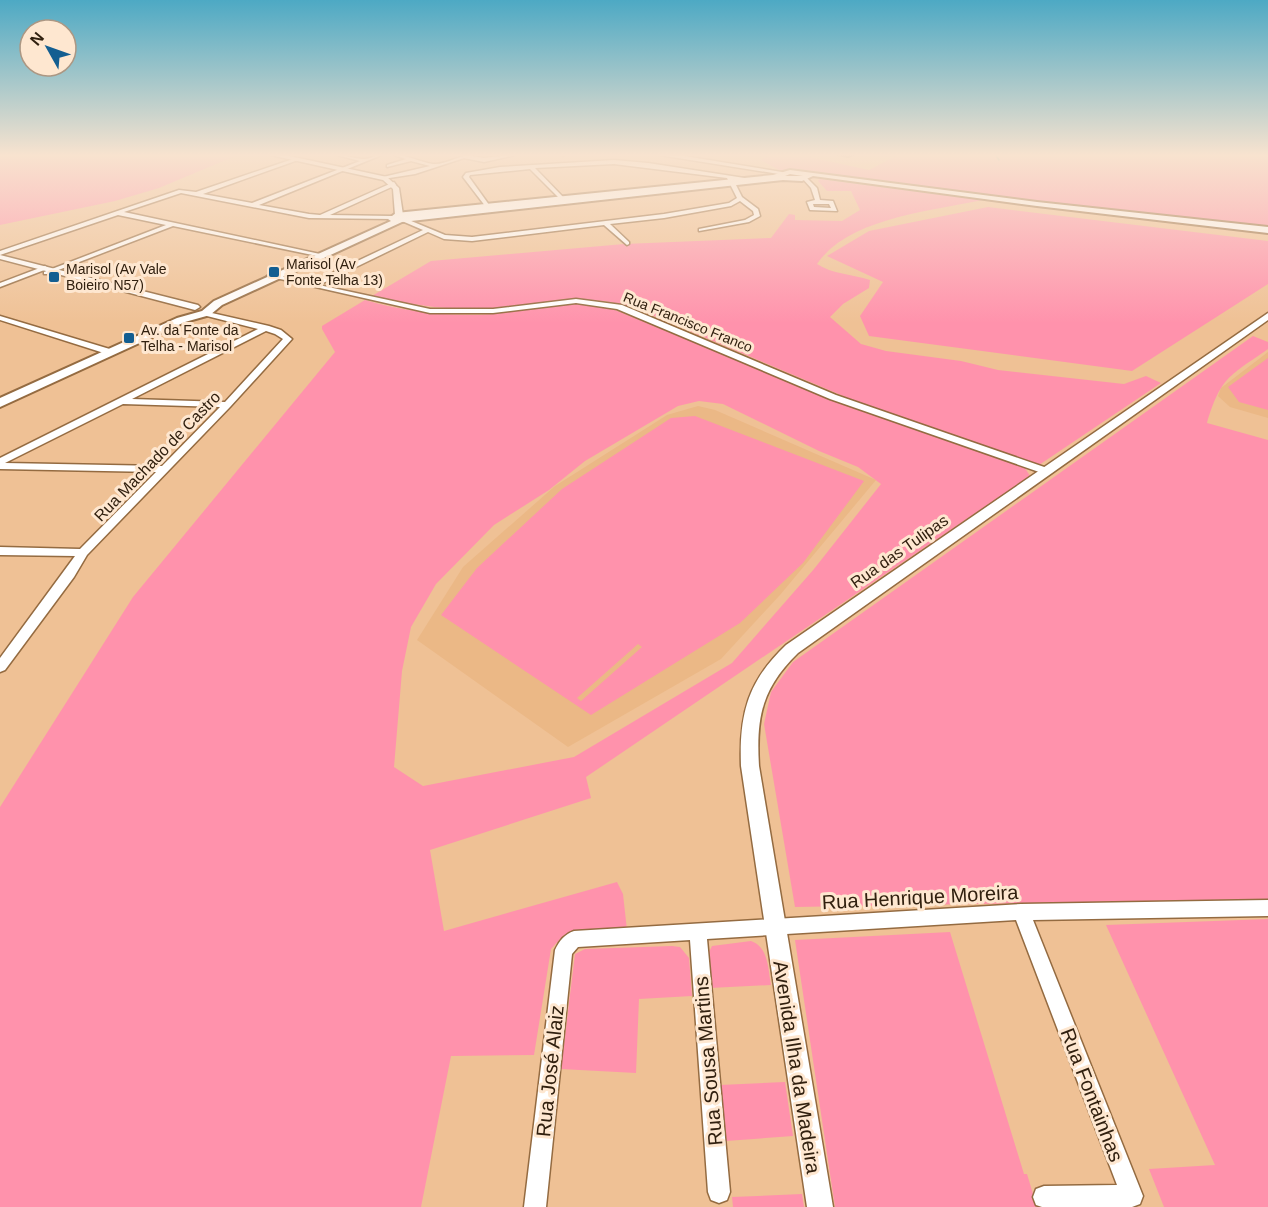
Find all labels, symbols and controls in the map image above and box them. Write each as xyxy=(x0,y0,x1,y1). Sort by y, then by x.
north arrow xyxy=(18,18,78,78)
text: N xyxy=(27,29,47,49)
place label: Marisol (Av Fonte Telha 13) xyxy=(286,256,383,288)
place label: Marisol (Av Vale Boieiro N57) xyxy=(66,261,167,293)
marker: Marisol (Av Fonte Telha 13) xyxy=(267,265,281,279)
marker: Marisol (Av Vale Boieiro N57) xyxy=(47,270,61,284)
street label: Rua Francisco Franco xyxy=(621,289,755,355)
place label: Av. da Fonte da Telha - Marisol xyxy=(141,322,239,354)
marker: Av. da Fonte da Telha - Marisol xyxy=(122,331,136,345)
street label: Rua Machado de Castro xyxy=(91,388,224,525)
street label: Rua das Tulipas xyxy=(847,512,951,591)
street label: Rua Henrique Moreira xyxy=(821,881,1020,913)
street label: Avenida Ilha da Madeira xyxy=(769,959,825,1176)
street label: Rua Sousa Martins xyxy=(690,975,726,1147)
street label: Rua José Alaiz xyxy=(532,1004,568,1138)
street label: Rua Fontainhas xyxy=(1056,1025,1128,1165)

